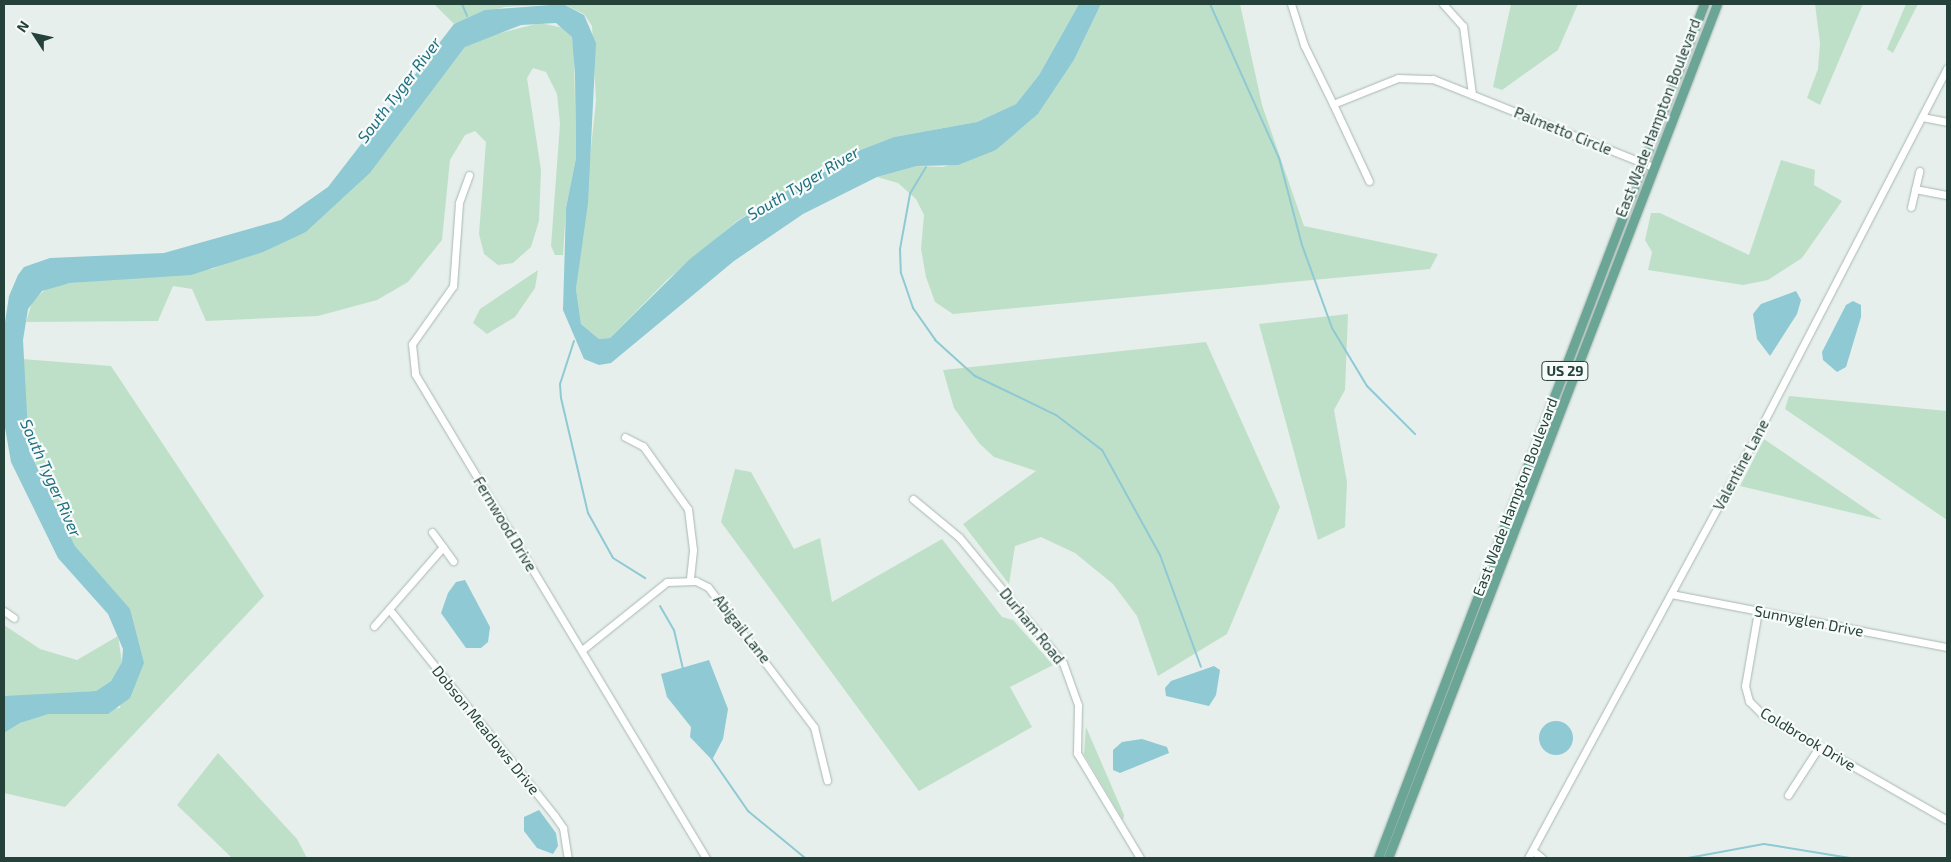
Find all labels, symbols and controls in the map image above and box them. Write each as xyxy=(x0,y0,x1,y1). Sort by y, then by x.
north arrow xyxy=(10,10,60,60)
street label: East Wade Hampton Boulevard xyxy=(1612,16,1704,220)
text: N xyxy=(12,17,32,35)
water label: South Tyger River xyxy=(353,33,445,147)
street label: Palmetto Circle xyxy=(1511,103,1615,159)
water label: South Tyger River xyxy=(743,142,863,224)
road number: US 29 xyxy=(1541,360,1589,382)
street label: East Wade Hampton Boulevard xyxy=(1469,395,1561,599)
water label: South Tyger River xyxy=(16,416,86,540)
street label: Valentine Lane xyxy=(1709,416,1773,514)
street label: Fernwood Drive xyxy=(470,473,540,575)
street label: Durham Road xyxy=(996,584,1068,668)
street label: Abigail Lane xyxy=(710,591,774,667)
street label: Sunnyglen Drive xyxy=(1753,602,1865,640)
street label: Dobson Meadows Drive xyxy=(428,662,544,798)
street label: Coldbrook Drive xyxy=(1757,703,1859,775)

